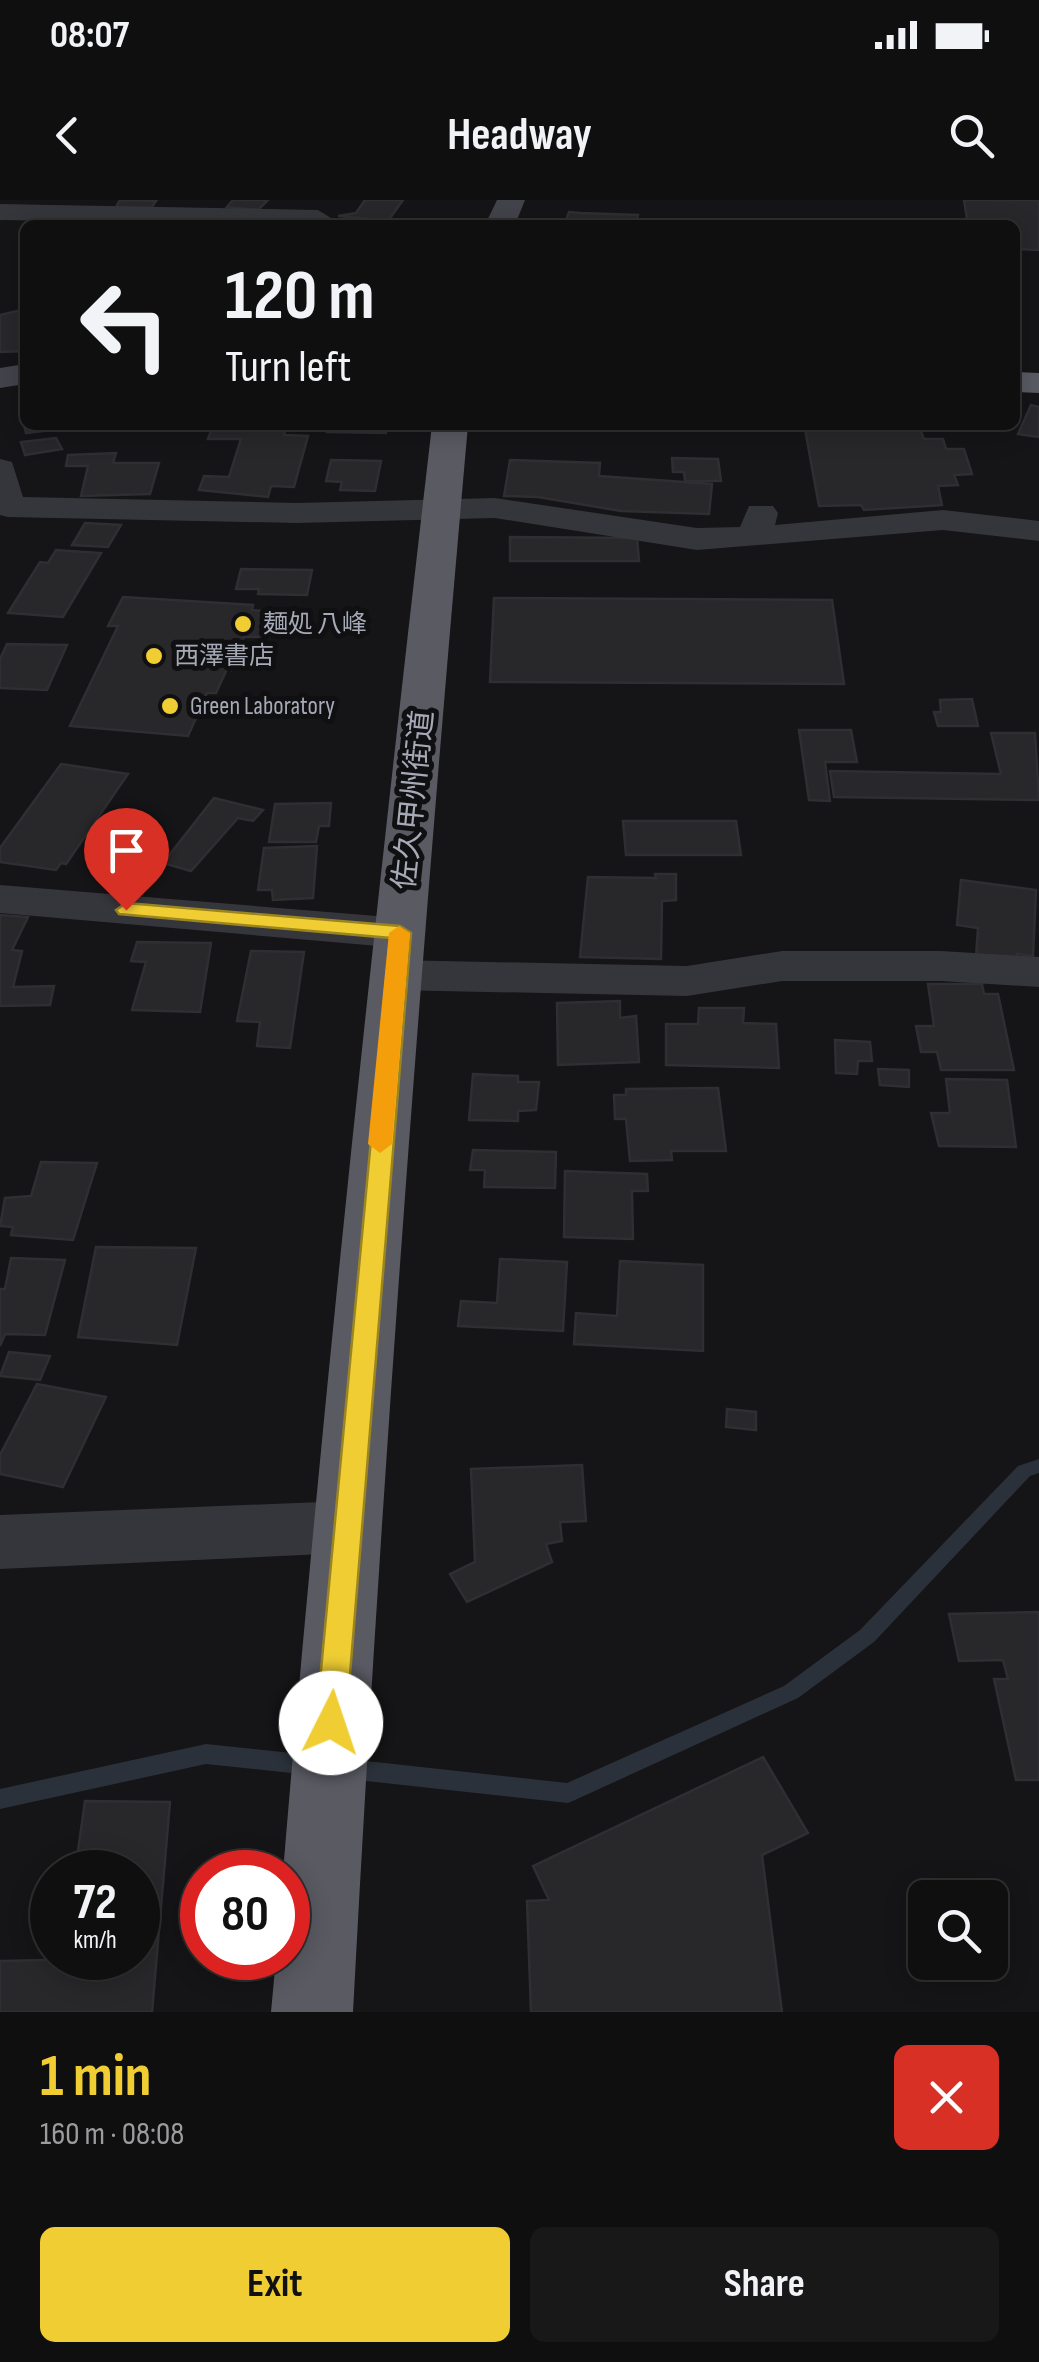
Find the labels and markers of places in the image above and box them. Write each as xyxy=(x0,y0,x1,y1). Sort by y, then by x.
place label: 麺処 八峰 xyxy=(263,609,367,640)
marker: 麺処 八峰 xyxy=(232,613,254,635)
place label: 西澤書店 xyxy=(174,641,274,672)
marker: 西澤書店 xyxy=(143,645,165,667)
place label: Green Laboratory xyxy=(190,691,335,722)
marker: Green Laboratory xyxy=(159,695,181,717)
pin xyxy=(84,808,169,911)

